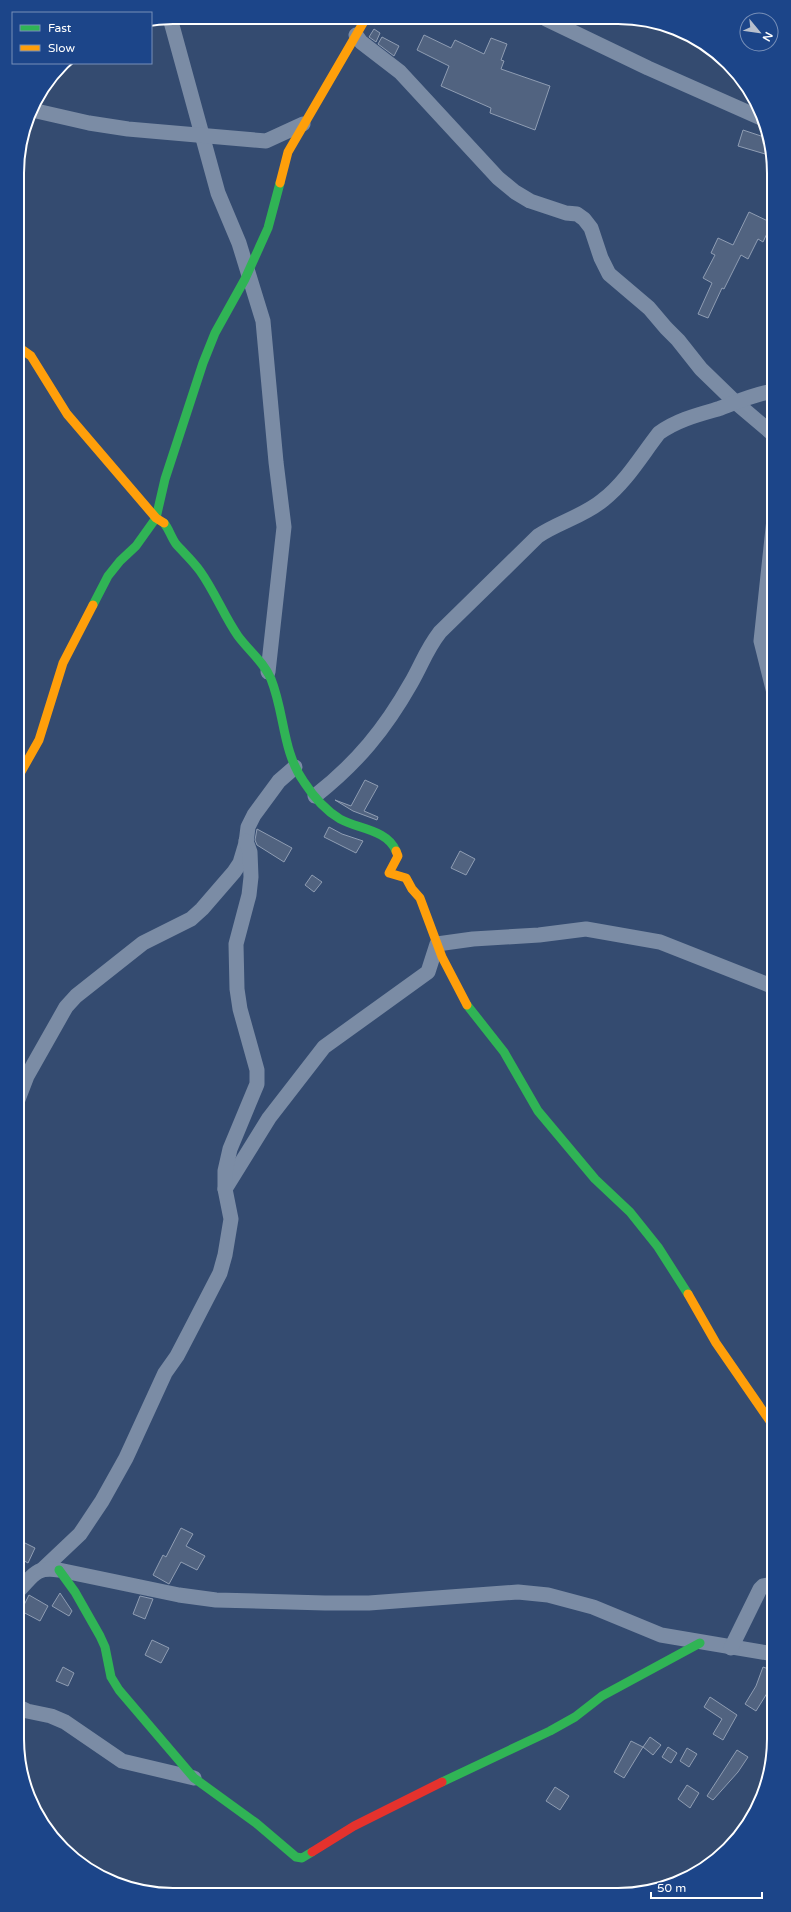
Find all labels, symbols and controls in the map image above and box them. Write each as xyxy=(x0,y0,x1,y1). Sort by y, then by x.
legend xyxy=(12,12,152,64)
north arrow xyxy=(739,12,779,52)
text: Fast xyxy=(48,21,72,35)
text: N xyxy=(759,30,775,44)
text: Slow xyxy=(48,41,75,55)
scale bar xyxy=(651,1874,762,1900)
text: 50 m xyxy=(657,1881,686,1895)

